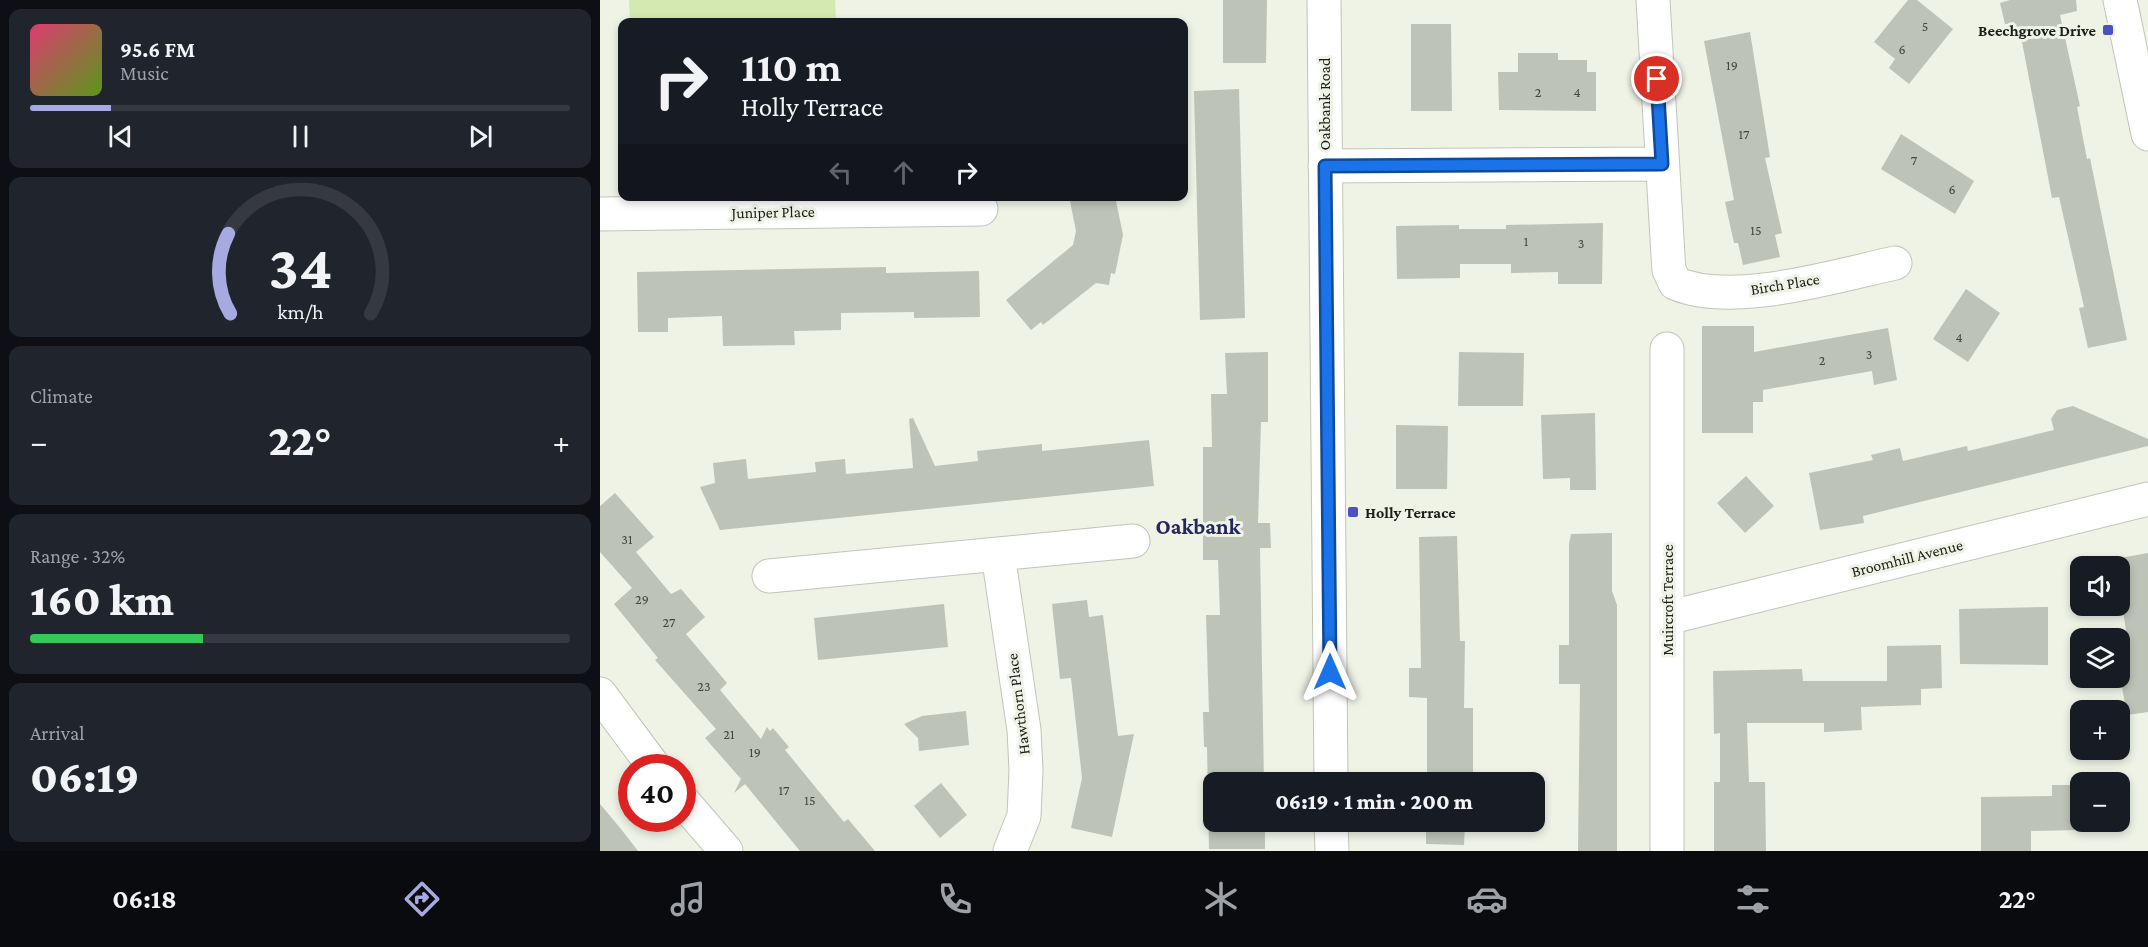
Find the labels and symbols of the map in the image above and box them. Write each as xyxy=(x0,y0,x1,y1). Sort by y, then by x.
house number: 5 xyxy=(1922,18,1928,34)
place label: Beechgrove Drive xyxy=(1978,22,2097,39)
marker: Beechgrove Drive xyxy=(2101,23,2115,37)
house number: 6 xyxy=(1898,41,1906,57)
pin xyxy=(1631,53,1682,104)
street label: Oakbank Road xyxy=(1316,57,1333,150)
house number: 19 xyxy=(1726,57,1738,73)
house number: 2 xyxy=(1535,84,1542,100)
house number: 4 xyxy=(1573,84,1581,100)
house number: 17 xyxy=(1738,126,1750,142)
house number: 7 xyxy=(1911,152,1918,168)
house number: 6 xyxy=(1948,181,1956,197)
street label: Juniper Place xyxy=(729,203,815,222)
house number: 15 xyxy=(1750,222,1762,238)
house number: 1 xyxy=(1524,233,1529,249)
house number: 3 xyxy=(1578,235,1584,251)
street label: Birch Place xyxy=(1749,270,1821,298)
house number: 4 xyxy=(1955,329,1963,345)
house number: 3 xyxy=(1866,346,1872,362)
house number: 2 xyxy=(1819,352,1826,368)
place label: Holly Terrace xyxy=(1365,504,1456,521)
marker: Holly Terrace xyxy=(1346,505,1360,519)
district label: Oakbank xyxy=(1156,514,1242,539)
house number: 31 xyxy=(621,531,633,547)
street label: Broomhill Avenue xyxy=(1850,536,1964,580)
street label: Muircroft Terrace xyxy=(1659,544,1676,656)
house number: 29 xyxy=(635,591,649,607)
house number: 27 xyxy=(663,614,676,630)
position arrow xyxy=(1298,640,1362,704)
street label: Hawthorn Place xyxy=(1003,652,1033,756)
house number: 23 xyxy=(697,678,711,694)
house number: 21 xyxy=(723,726,735,742)
house number: 19 xyxy=(749,744,761,760)
speed limit sign: 40 xyxy=(618,754,696,832)
house number: 17 xyxy=(778,782,790,798)
house number: 15 xyxy=(804,792,816,808)

